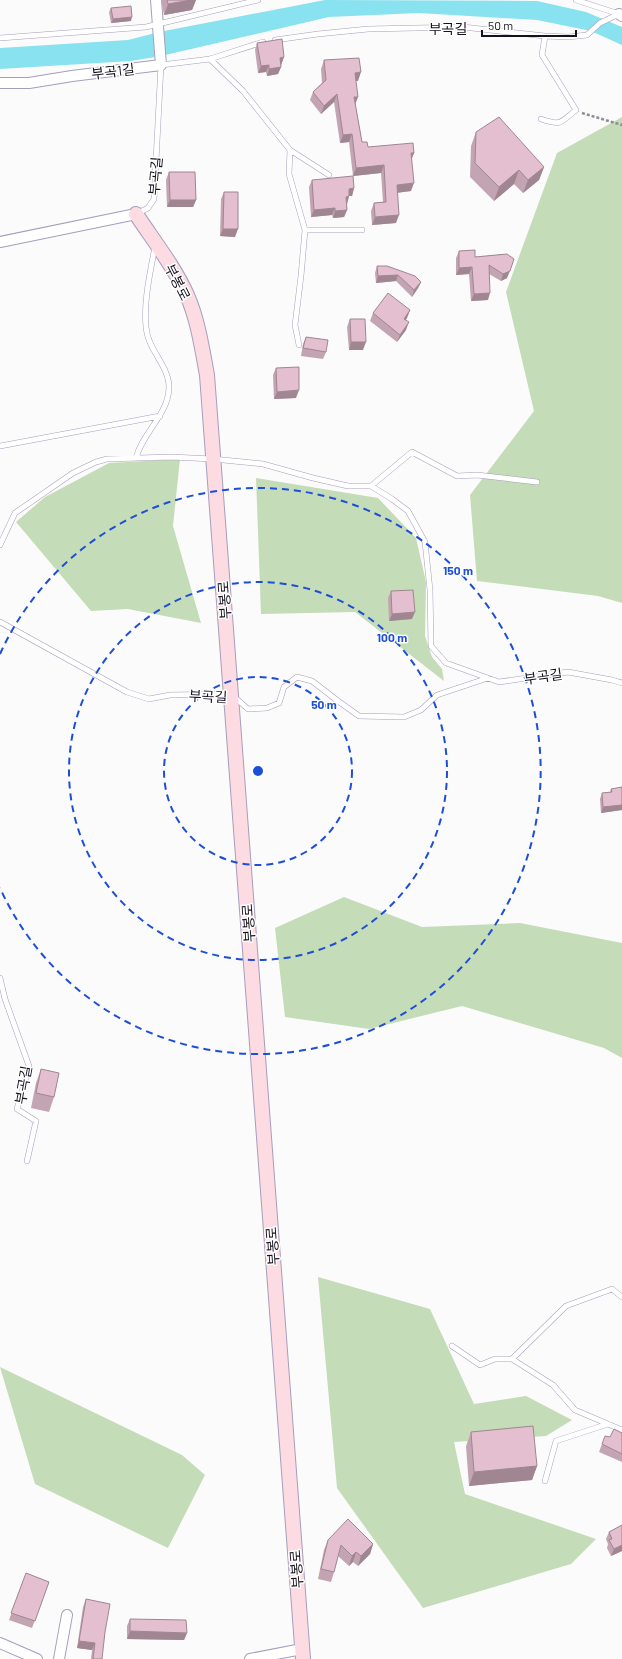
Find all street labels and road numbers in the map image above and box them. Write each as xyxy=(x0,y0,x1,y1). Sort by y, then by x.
street label: 부곡길 xyxy=(429,20,467,37)
street label: 부곡1길 xyxy=(90,60,136,82)
street label: 부곡길 xyxy=(145,156,165,196)
street label: 부봉로 xyxy=(162,261,194,303)
street label: 부봉로 xyxy=(214,580,234,620)
street label: 부곡길 xyxy=(523,665,563,687)
street label: 부곡길 xyxy=(188,687,228,705)
street label: 부봉로 xyxy=(238,903,258,943)
street label: 부곡길 xyxy=(11,1064,35,1106)
street label: 부봉로 xyxy=(262,1226,282,1266)
street label: 부봉로 xyxy=(286,1549,306,1589)

